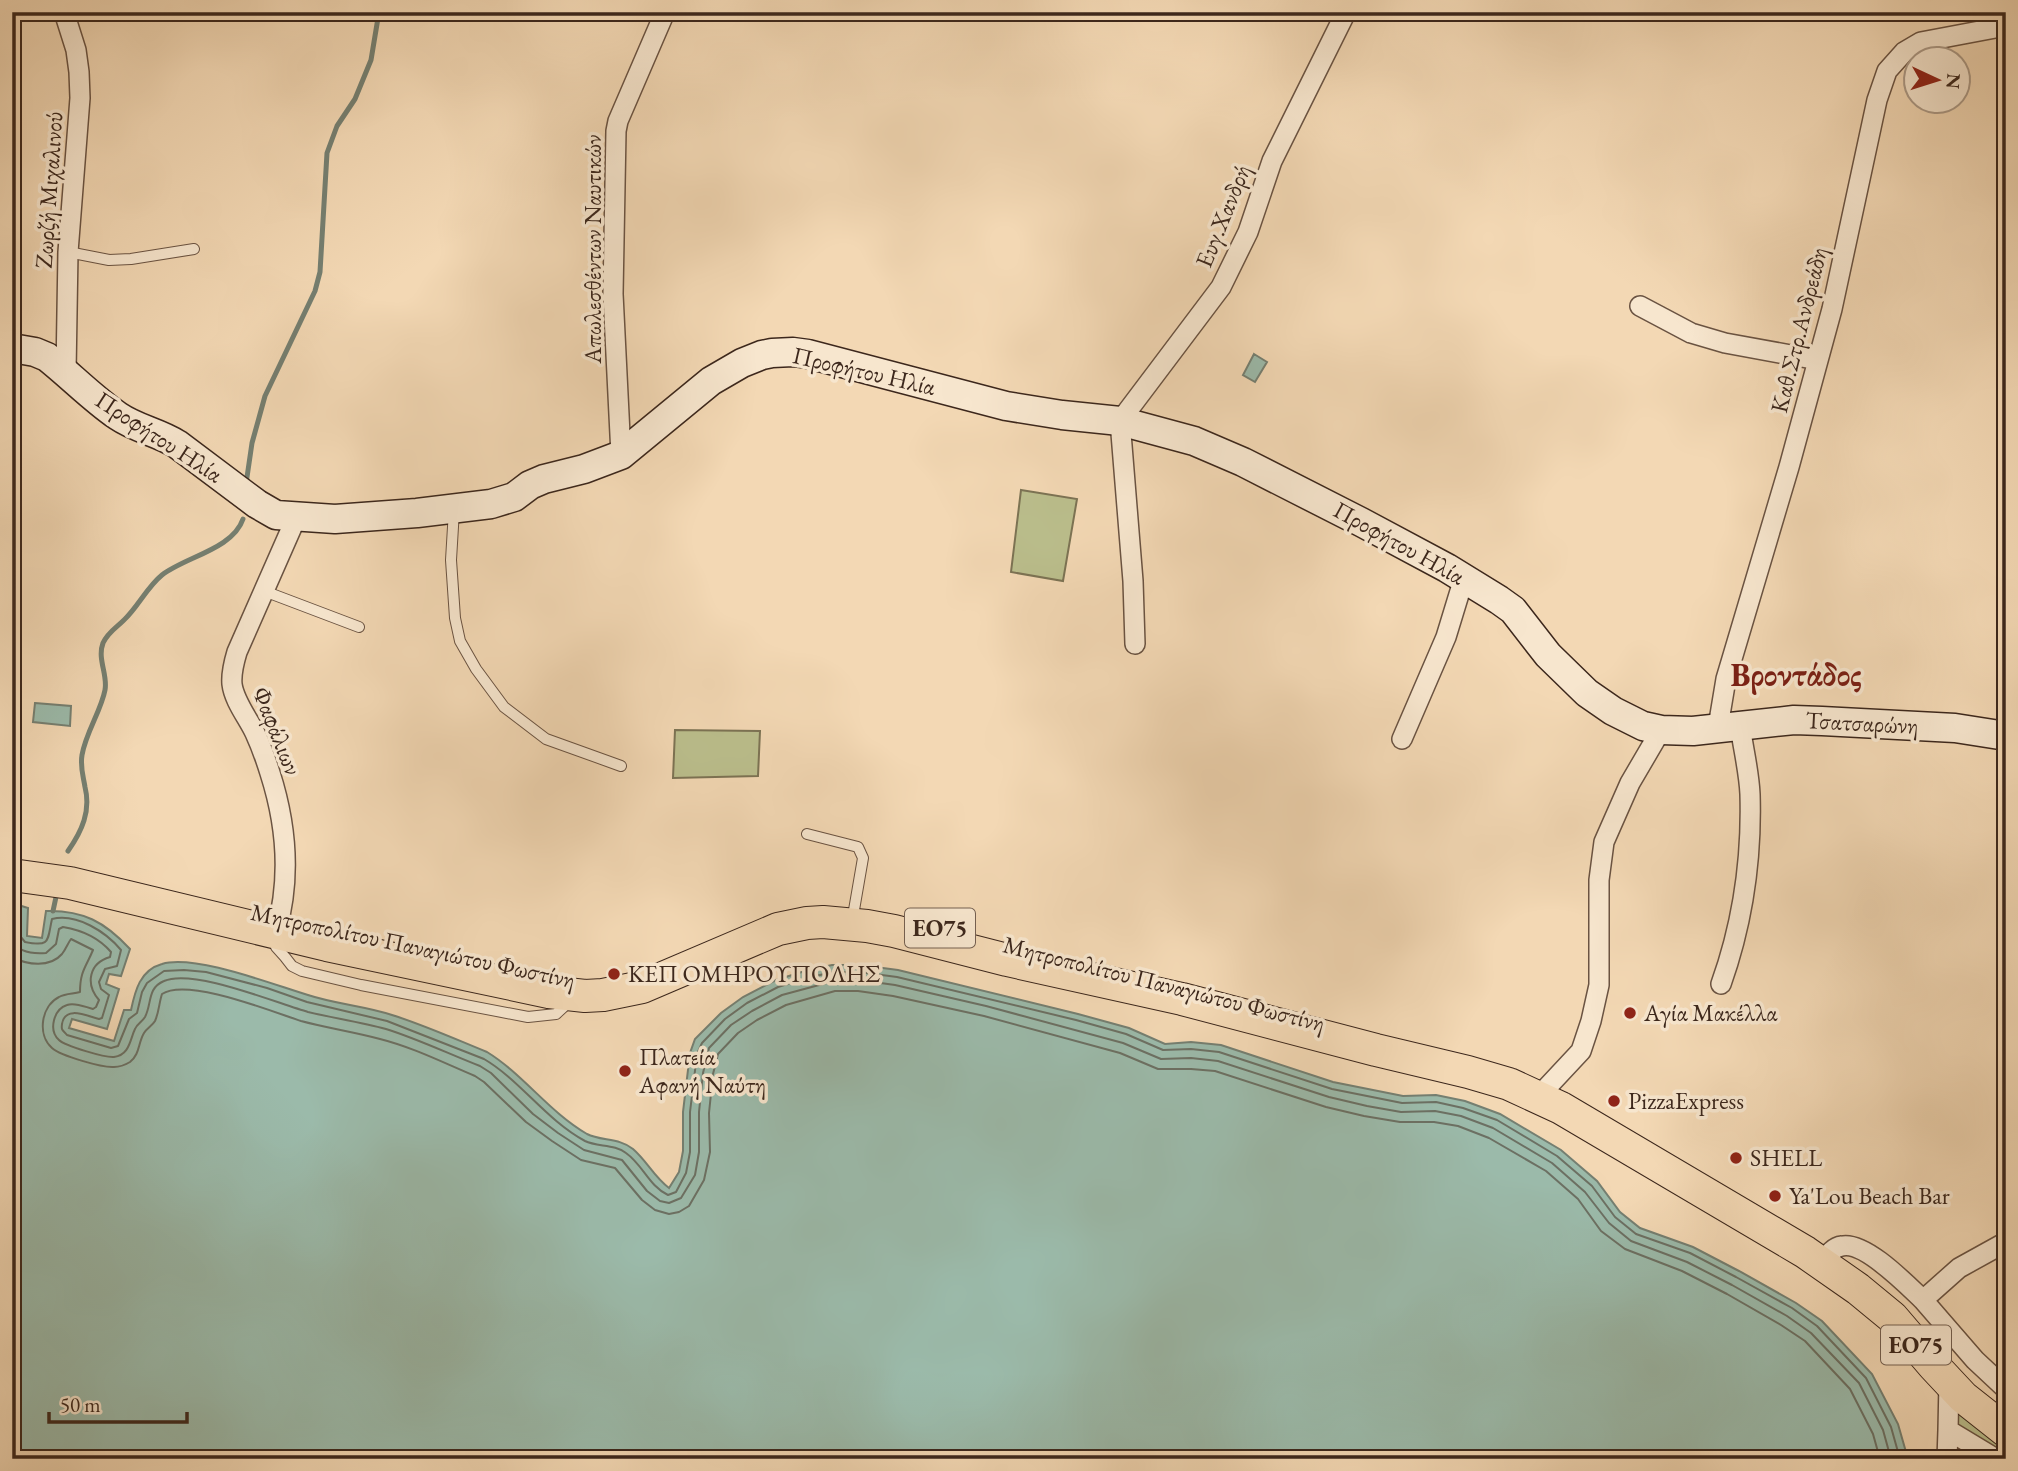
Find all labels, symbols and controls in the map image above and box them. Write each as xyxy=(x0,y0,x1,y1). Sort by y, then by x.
north arrow xyxy=(1902,46,1972,116)
text: N xyxy=(1940,73,1966,90)
street label: Ζωρζή Μιχαλινού xyxy=(28,110,69,270)
street label: Απωλεσθέντων Ναυτικών xyxy=(577,134,608,365)
street label: Ευγ.Χανδρή xyxy=(1188,160,1257,272)
street label: Καθ.Στρ.Ανδρεάδη xyxy=(1763,244,1834,416)
street label: Προφήτου Ηλία xyxy=(790,339,939,402)
street label: Προφήτου Ηλία xyxy=(90,384,229,489)
street label: Προφήτου Ηλία xyxy=(1328,494,1471,591)
district label: Βροντάδος xyxy=(1730,654,1862,696)
street label: Φαφάλιων xyxy=(246,682,309,780)
street label: Τσατσαρώνη xyxy=(1805,704,1919,741)
street label: Μητροπολίτου Παναγιώτου Φωστίνη xyxy=(248,896,578,995)
road number: ΕΟ75 xyxy=(905,909,975,948)
street label: Μητροπολίτου Παναγιώτου Φωστίνη xyxy=(1000,928,1328,1039)
place label: ΚΕΠ ΟΜΗΡΟΥΠΟΛΗΣ xyxy=(628,958,880,989)
marker: ΚΕΠ ΟΜΗΡΟΥΠΟΛΗΣ xyxy=(606,966,622,982)
place label: Αγία Μακέλλα xyxy=(1643,997,1778,1028)
marker: Αγία Μακέλλα xyxy=(1622,1005,1638,1021)
place label: Πλατεία Αφανή Ναύτη xyxy=(638,1041,766,1100)
marker: Πλατεία Αφανή Ναύτη xyxy=(617,1063,633,1079)
place label: PizzaExpress xyxy=(1628,1085,1744,1116)
marker: PizzaExpress xyxy=(1606,1093,1622,1109)
place label: SHELL xyxy=(1750,1142,1822,1173)
marker: SHELL xyxy=(1728,1150,1744,1166)
place label: Ya'Lou Beach Bar xyxy=(1789,1180,1950,1211)
marker: Ya'Lou Beach Bar xyxy=(1767,1188,1783,1204)
road number: ΕΟ75 xyxy=(1881,1326,1951,1364)
scale bar xyxy=(49,1380,187,1424)
text: 50 m xyxy=(60,1391,101,1418)

